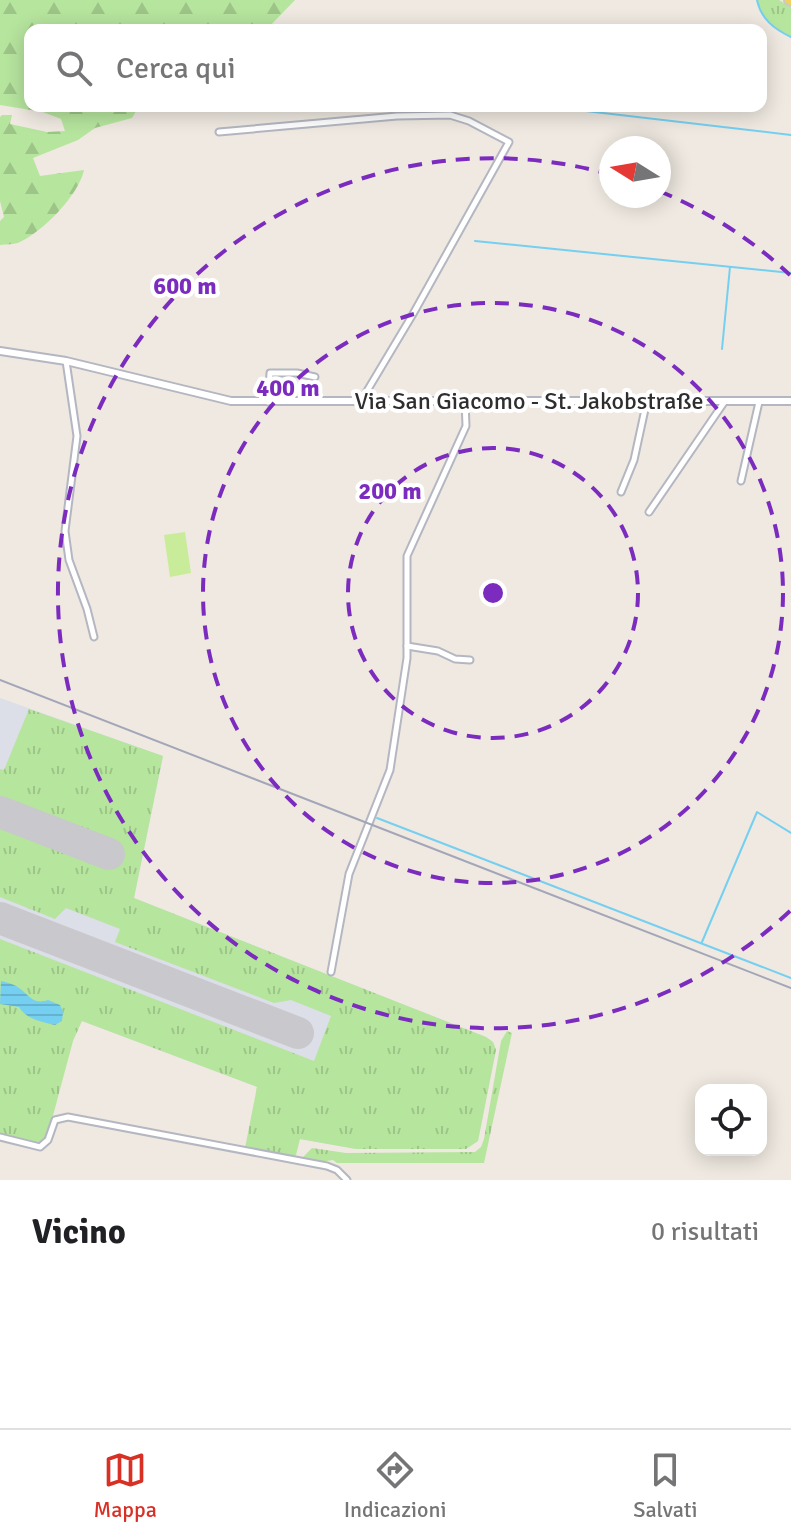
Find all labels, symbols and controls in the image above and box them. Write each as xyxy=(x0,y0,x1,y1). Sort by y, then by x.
search box xyxy=(24,24,767,112)
icon: search xyxy=(52,46,96,90)
text: Cerca qui xyxy=(116,50,236,87)
north arrow xyxy=(599,136,671,208)
text: 600 m xyxy=(153,271,217,301)
text: 400 m xyxy=(256,373,320,403)
street label: Via San Giacomo - St. Jakobstraße xyxy=(355,386,703,416)
text: 200 m xyxy=(358,476,422,506)
centre of rings xyxy=(479,579,507,607)
map controls xyxy=(695,1084,767,1156)
button: locate xyxy=(695,1084,767,1156)
text: Vicino xyxy=(32,1211,126,1253)
text: 0 risultati xyxy=(651,1216,759,1248)
tab: Mappa xyxy=(93,1448,157,1523)
tab: Indicazioni xyxy=(344,1448,446,1523)
tab: Salvati xyxy=(633,1448,698,1523)

